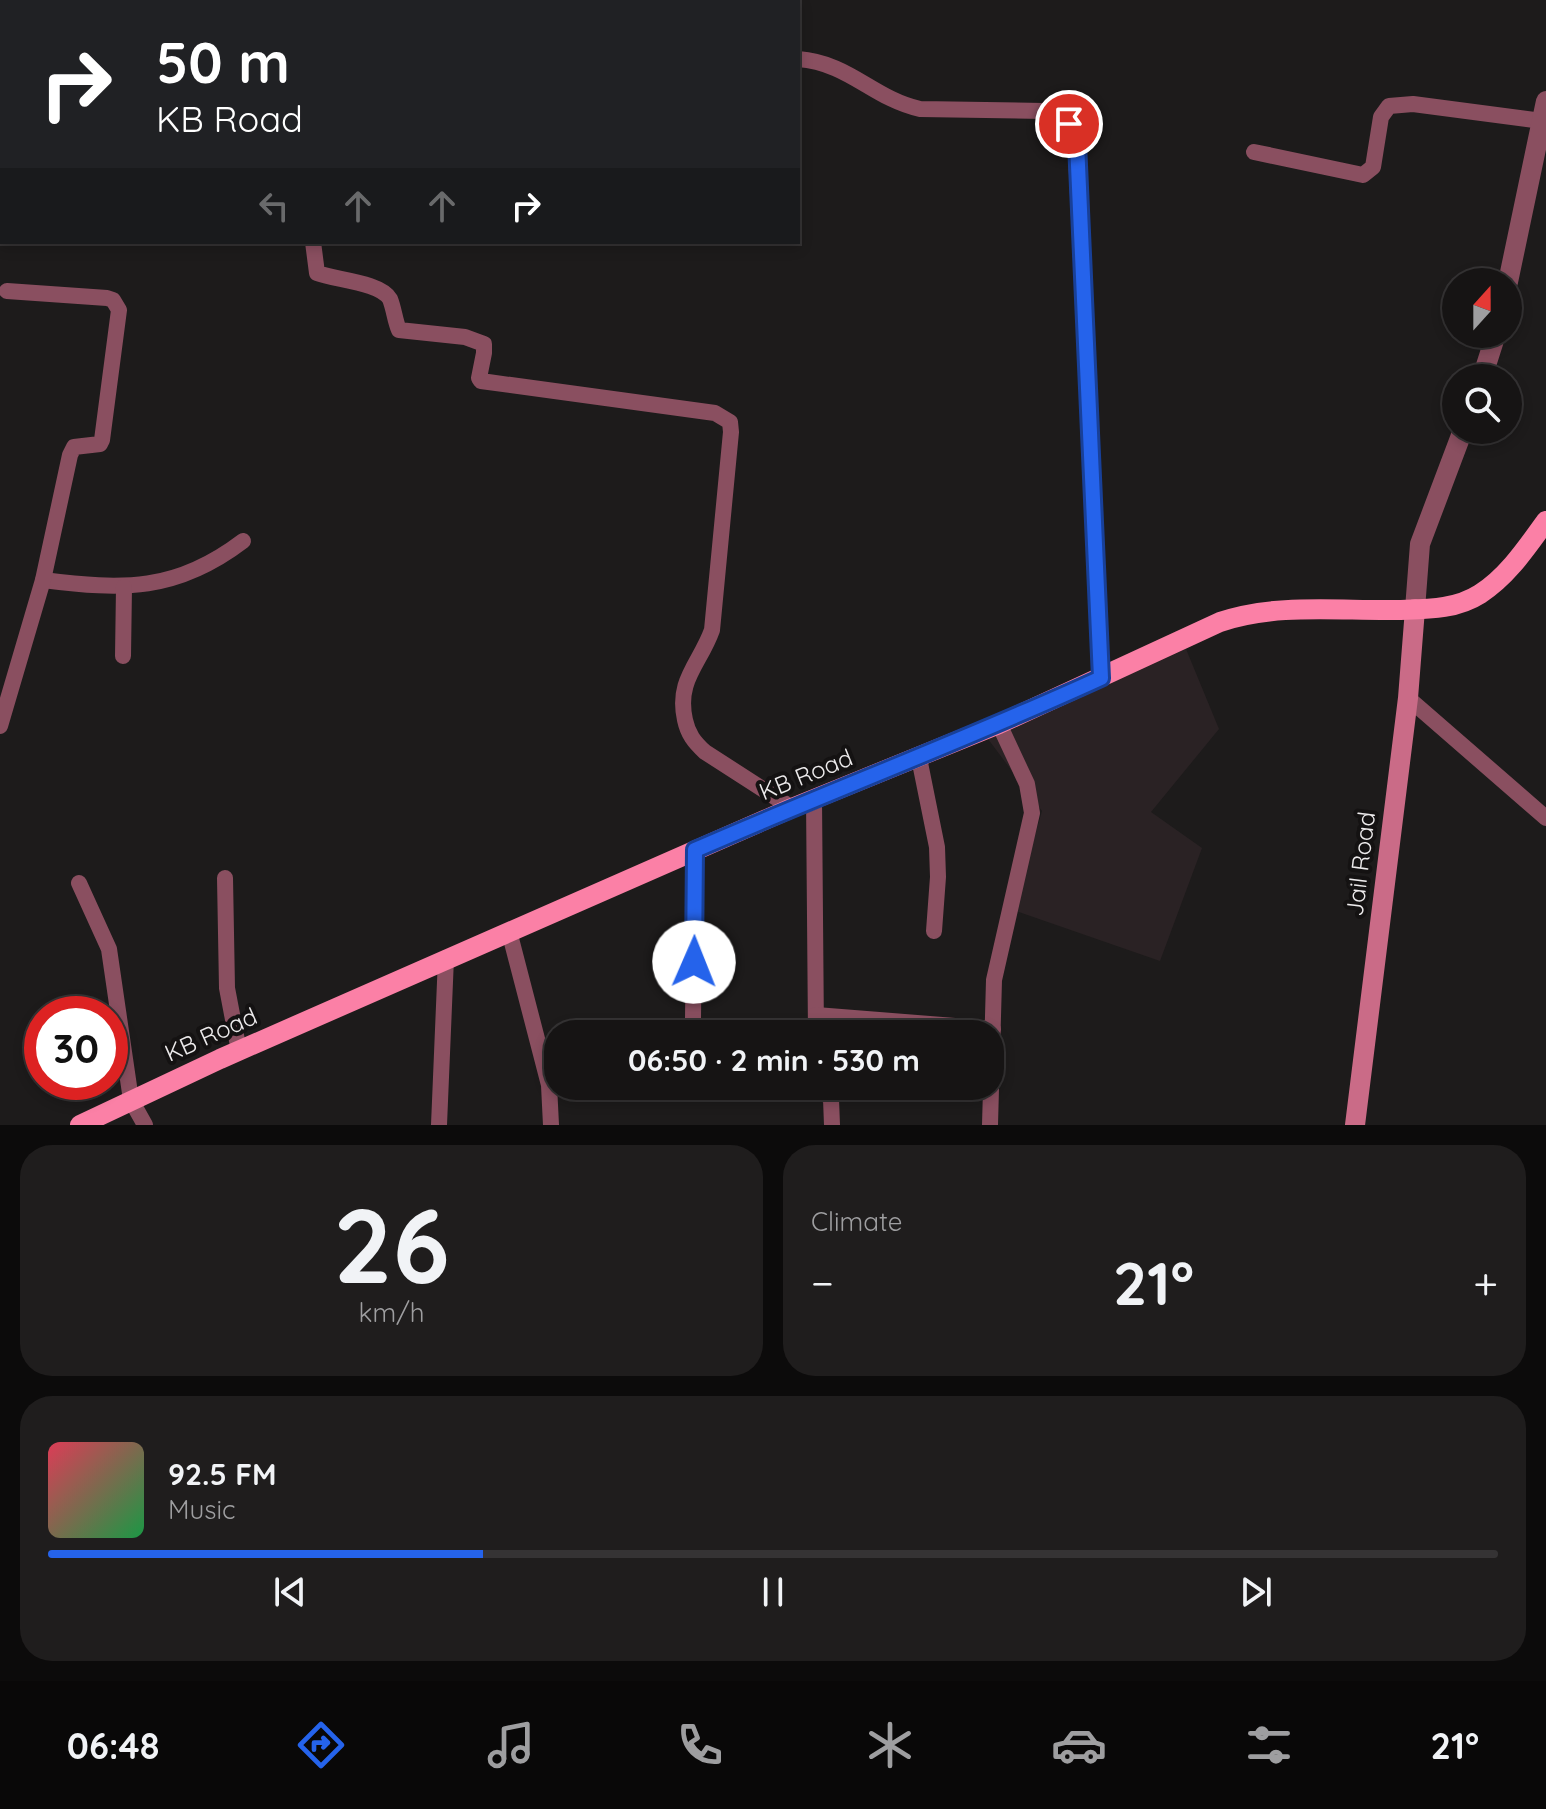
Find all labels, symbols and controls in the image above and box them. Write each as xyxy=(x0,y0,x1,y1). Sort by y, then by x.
text: 50 m xyxy=(156,27,290,97)
icon: right xyxy=(24,32,128,136)
pin xyxy=(1035,90,1103,158)
text: KB Road xyxy=(156,96,303,141)
icon: arrive xyxy=(1047,102,1091,146)
icon: left xyxy=(252,184,296,228)
icon: ahead xyxy=(336,184,380,228)
icon: ahead xyxy=(420,184,464,228)
icon: right xyxy=(504,184,548,228)
north arrow xyxy=(1442,268,1522,348)
map controls xyxy=(1442,268,1522,444)
button: search xyxy=(1442,364,1522,444)
street label: KB Road xyxy=(755,742,857,806)
street label: Jail Road xyxy=(1339,810,1381,918)
position arrow xyxy=(652,920,736,1004)
speed limit sign: 30 xyxy=(24,996,128,1100)
street label: KB Road xyxy=(160,1000,261,1068)
text: 06:50 · 2 min · 530 m xyxy=(628,1041,920,1079)
text: 26 xyxy=(333,1179,450,1309)
text: Climate xyxy=(811,1205,902,1238)
text: 21° xyxy=(1113,1245,1194,1320)
text: − xyxy=(811,1255,834,1310)
text: + xyxy=(1473,1255,1498,1310)
text: km/h xyxy=(359,1296,424,1329)
text: 92.5 FM xyxy=(168,1455,277,1493)
text: Music xyxy=(168,1493,236,1526)
icon: previous xyxy=(268,1570,312,1614)
icon: pause xyxy=(751,1570,795,1614)
icon: next xyxy=(1234,1570,1278,1614)
icon: directions xyxy=(293,1717,349,1773)
icon: music xyxy=(483,1717,539,1773)
icon: phone xyxy=(672,1717,728,1773)
icon: climate xyxy=(862,1717,918,1773)
icon: car xyxy=(1051,1717,1107,1773)
icon: filters xyxy=(1241,1717,1297,1773)
text: 06:48 xyxy=(67,1723,160,1768)
text: 21° xyxy=(1430,1723,1479,1768)

